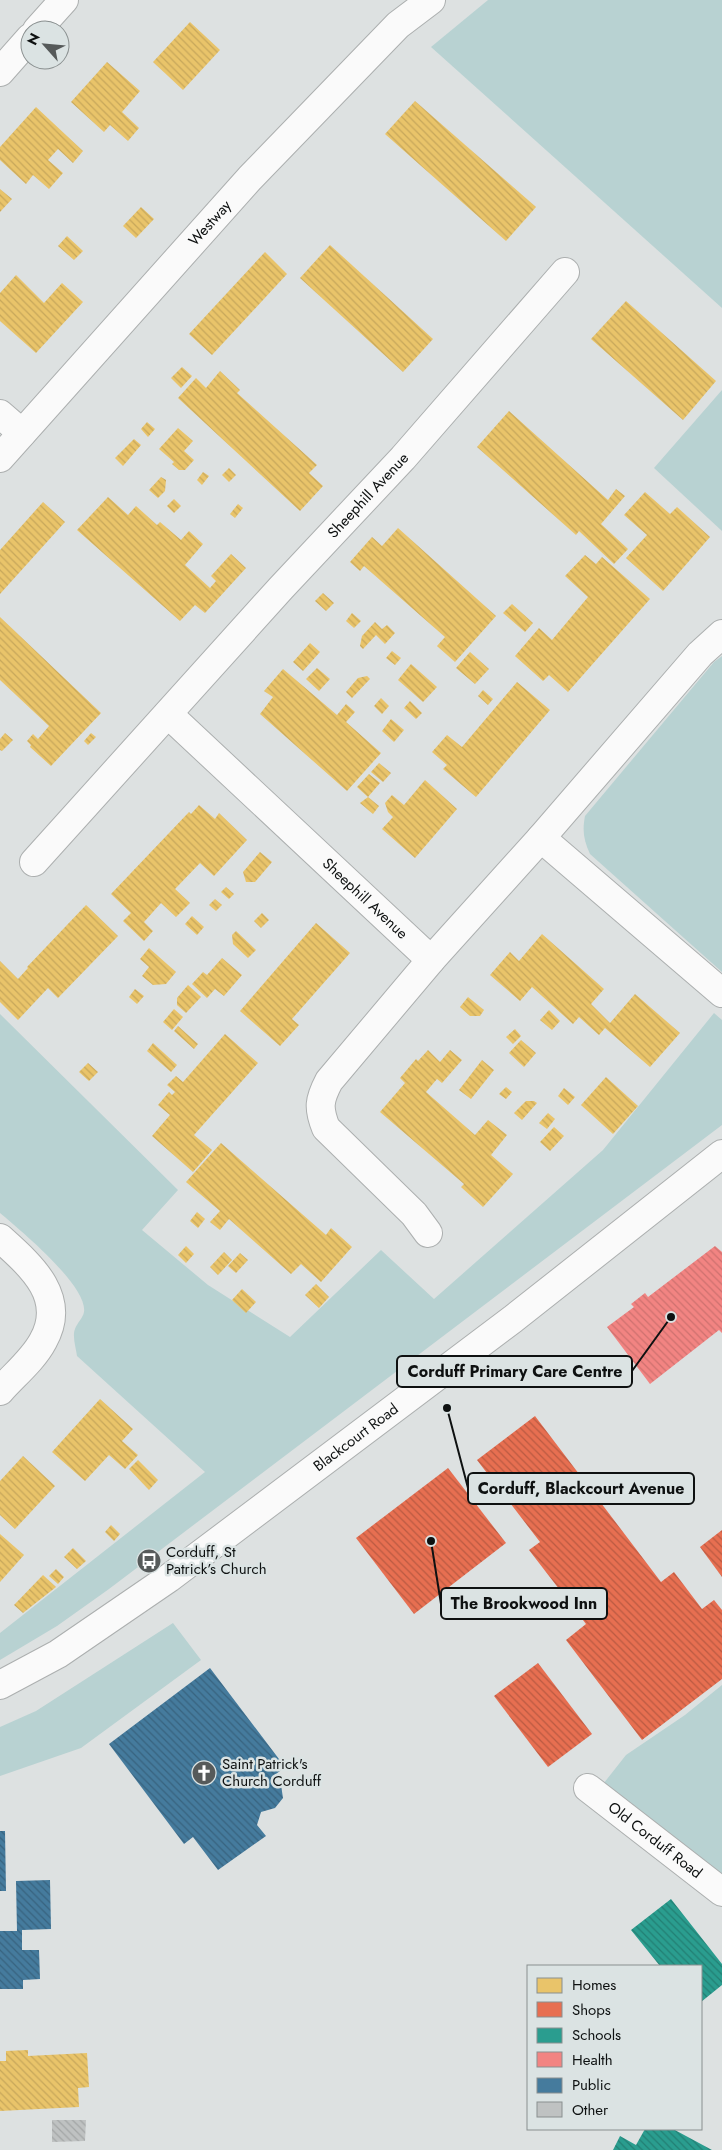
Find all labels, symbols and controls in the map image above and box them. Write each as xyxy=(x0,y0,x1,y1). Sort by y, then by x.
north arrow xyxy=(20,20,70,70)
text: N xyxy=(22,30,45,49)
street label: Westway xyxy=(183,195,237,251)
street label: Sheephill Avenue xyxy=(322,448,414,543)
street label: Sheephill Avenue xyxy=(317,853,413,944)
callout: Corduff Primary Care Centre xyxy=(397,1356,632,1387)
text: Corduff Primary Care Centre xyxy=(407,1360,623,1383)
street label: Blackcourt Road xyxy=(309,1398,403,1477)
callout: Corduff, Blackcourt Avenue xyxy=(468,1473,694,1504)
text: Corduff, Blackcourt Avenue xyxy=(478,1477,684,1500)
place label: Corduff, St Patrick’s Church xyxy=(166,1541,267,1580)
bus stop icon: Corduff, St Patrick’s Church xyxy=(136,1548,162,1574)
callout: The Brookwood Inn xyxy=(441,1588,607,1619)
text: The Brookwood Inn xyxy=(451,1592,597,1615)
place label: Saint Patrick's Church Corduff xyxy=(222,1753,322,1792)
church icon: Saint Patrick's Church Corduff xyxy=(191,1760,217,1786)
street label: Old Corduff Road xyxy=(603,1796,707,1884)
legend xyxy=(527,1965,702,2130)
text: Homes xyxy=(572,1974,616,1996)
text: Shops xyxy=(572,1999,611,2021)
text: Schools xyxy=(572,2024,621,2046)
text: Health xyxy=(572,2049,613,2071)
text: Public xyxy=(572,2074,611,2096)
text: Other xyxy=(572,2099,609,2121)

